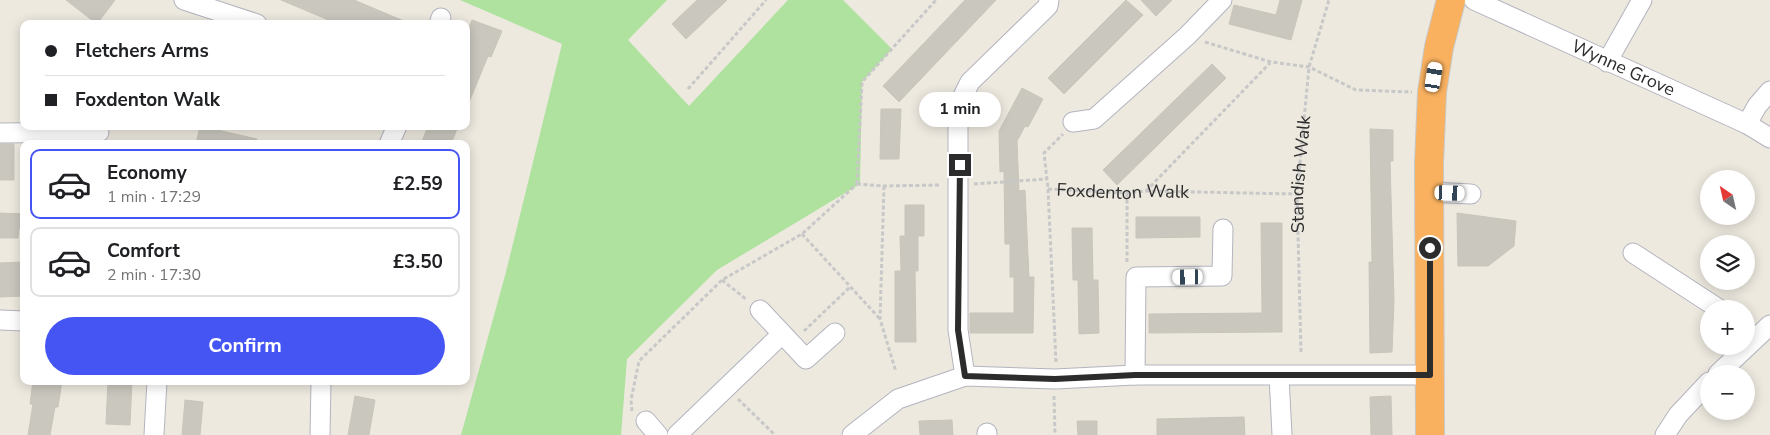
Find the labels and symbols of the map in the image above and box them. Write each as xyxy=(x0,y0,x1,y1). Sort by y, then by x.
street label: Wynne Grove xyxy=(1568,34,1679,102)
car xyxy=(1424,61,1443,93)
callout: 1 min xyxy=(919,92,1001,128)
street label: Standish Walk xyxy=(1285,113,1316,233)
route end xyxy=(949,154,971,176)
north arrow xyxy=(1700,170,1755,225)
street label: Foxdenton Walk xyxy=(1056,177,1190,205)
car xyxy=(1434,185,1465,201)
route start xyxy=(1419,237,1441,259)
car xyxy=(1172,269,1203,285)

